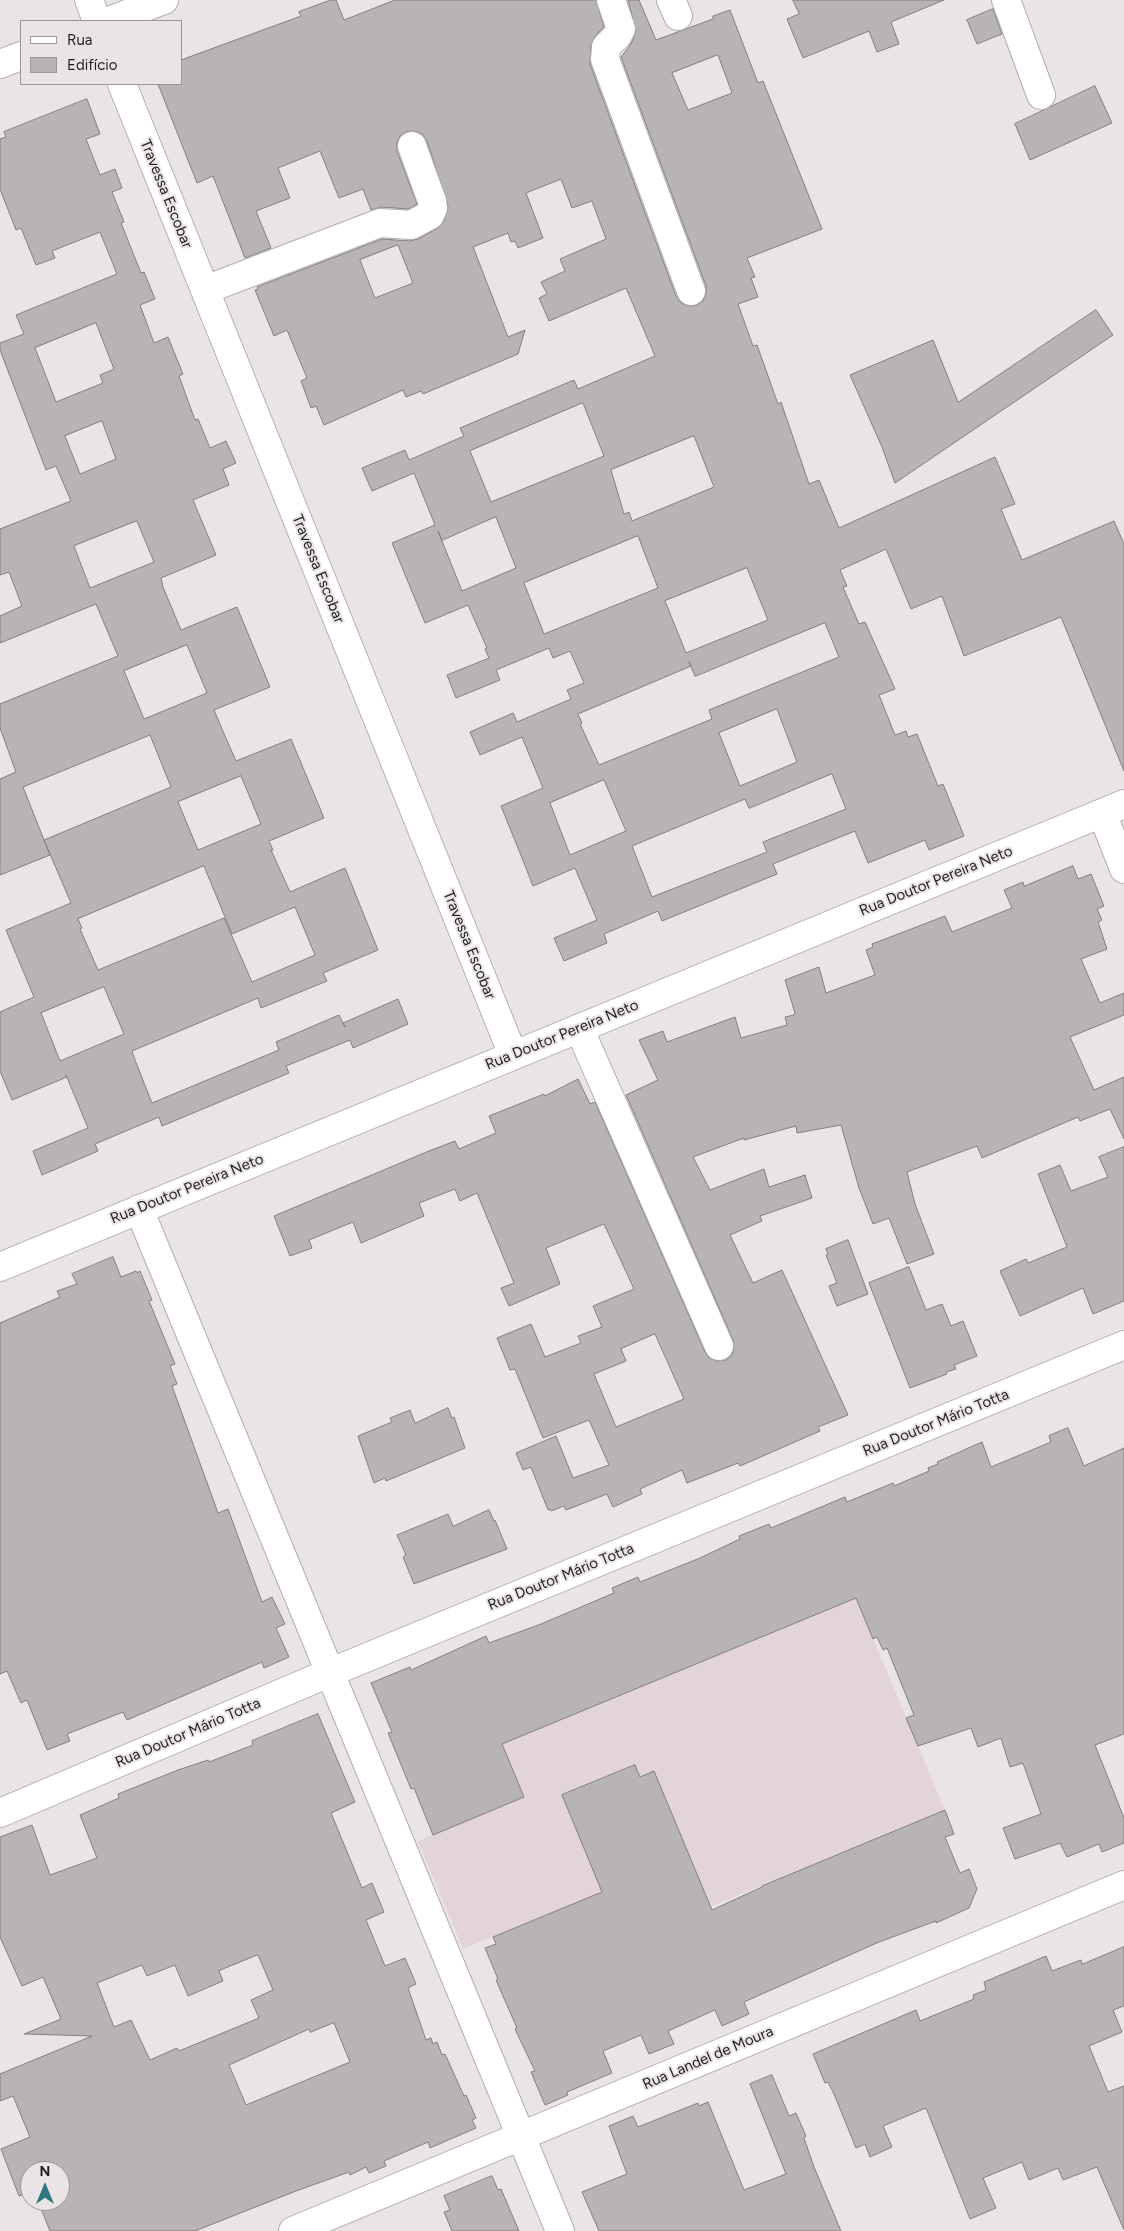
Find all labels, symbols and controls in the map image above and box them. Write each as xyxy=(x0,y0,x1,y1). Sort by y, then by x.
legend xyxy=(20,20,182,85)
text: Rua xyxy=(67,31,92,49)
text: Edifício xyxy=(67,56,117,74)
street label: Travessa Escobar xyxy=(136,137,196,251)
street label: Travessa Escobar xyxy=(288,512,348,626)
street label: Rua Doutor Pereira Neto xyxy=(857,842,1015,920)
street label: Travessa Escobar xyxy=(439,888,499,1002)
street label: Rua Doutor Pereira Neto xyxy=(483,996,641,1074)
street label: Rua Doutor Pereira Neto xyxy=(108,1150,266,1228)
street label: Rua Doutor Mário Totta xyxy=(860,1385,1012,1461)
street label: Rua Doutor Mário Totta xyxy=(485,1539,637,1615)
street label: Rua Doutor Mário Totta xyxy=(113,1694,263,1772)
street label: Rua Landel de Moura xyxy=(640,2022,776,2094)
north arrow xyxy=(20,2161,70,2211)
text: N xyxy=(40,2163,50,2180)

